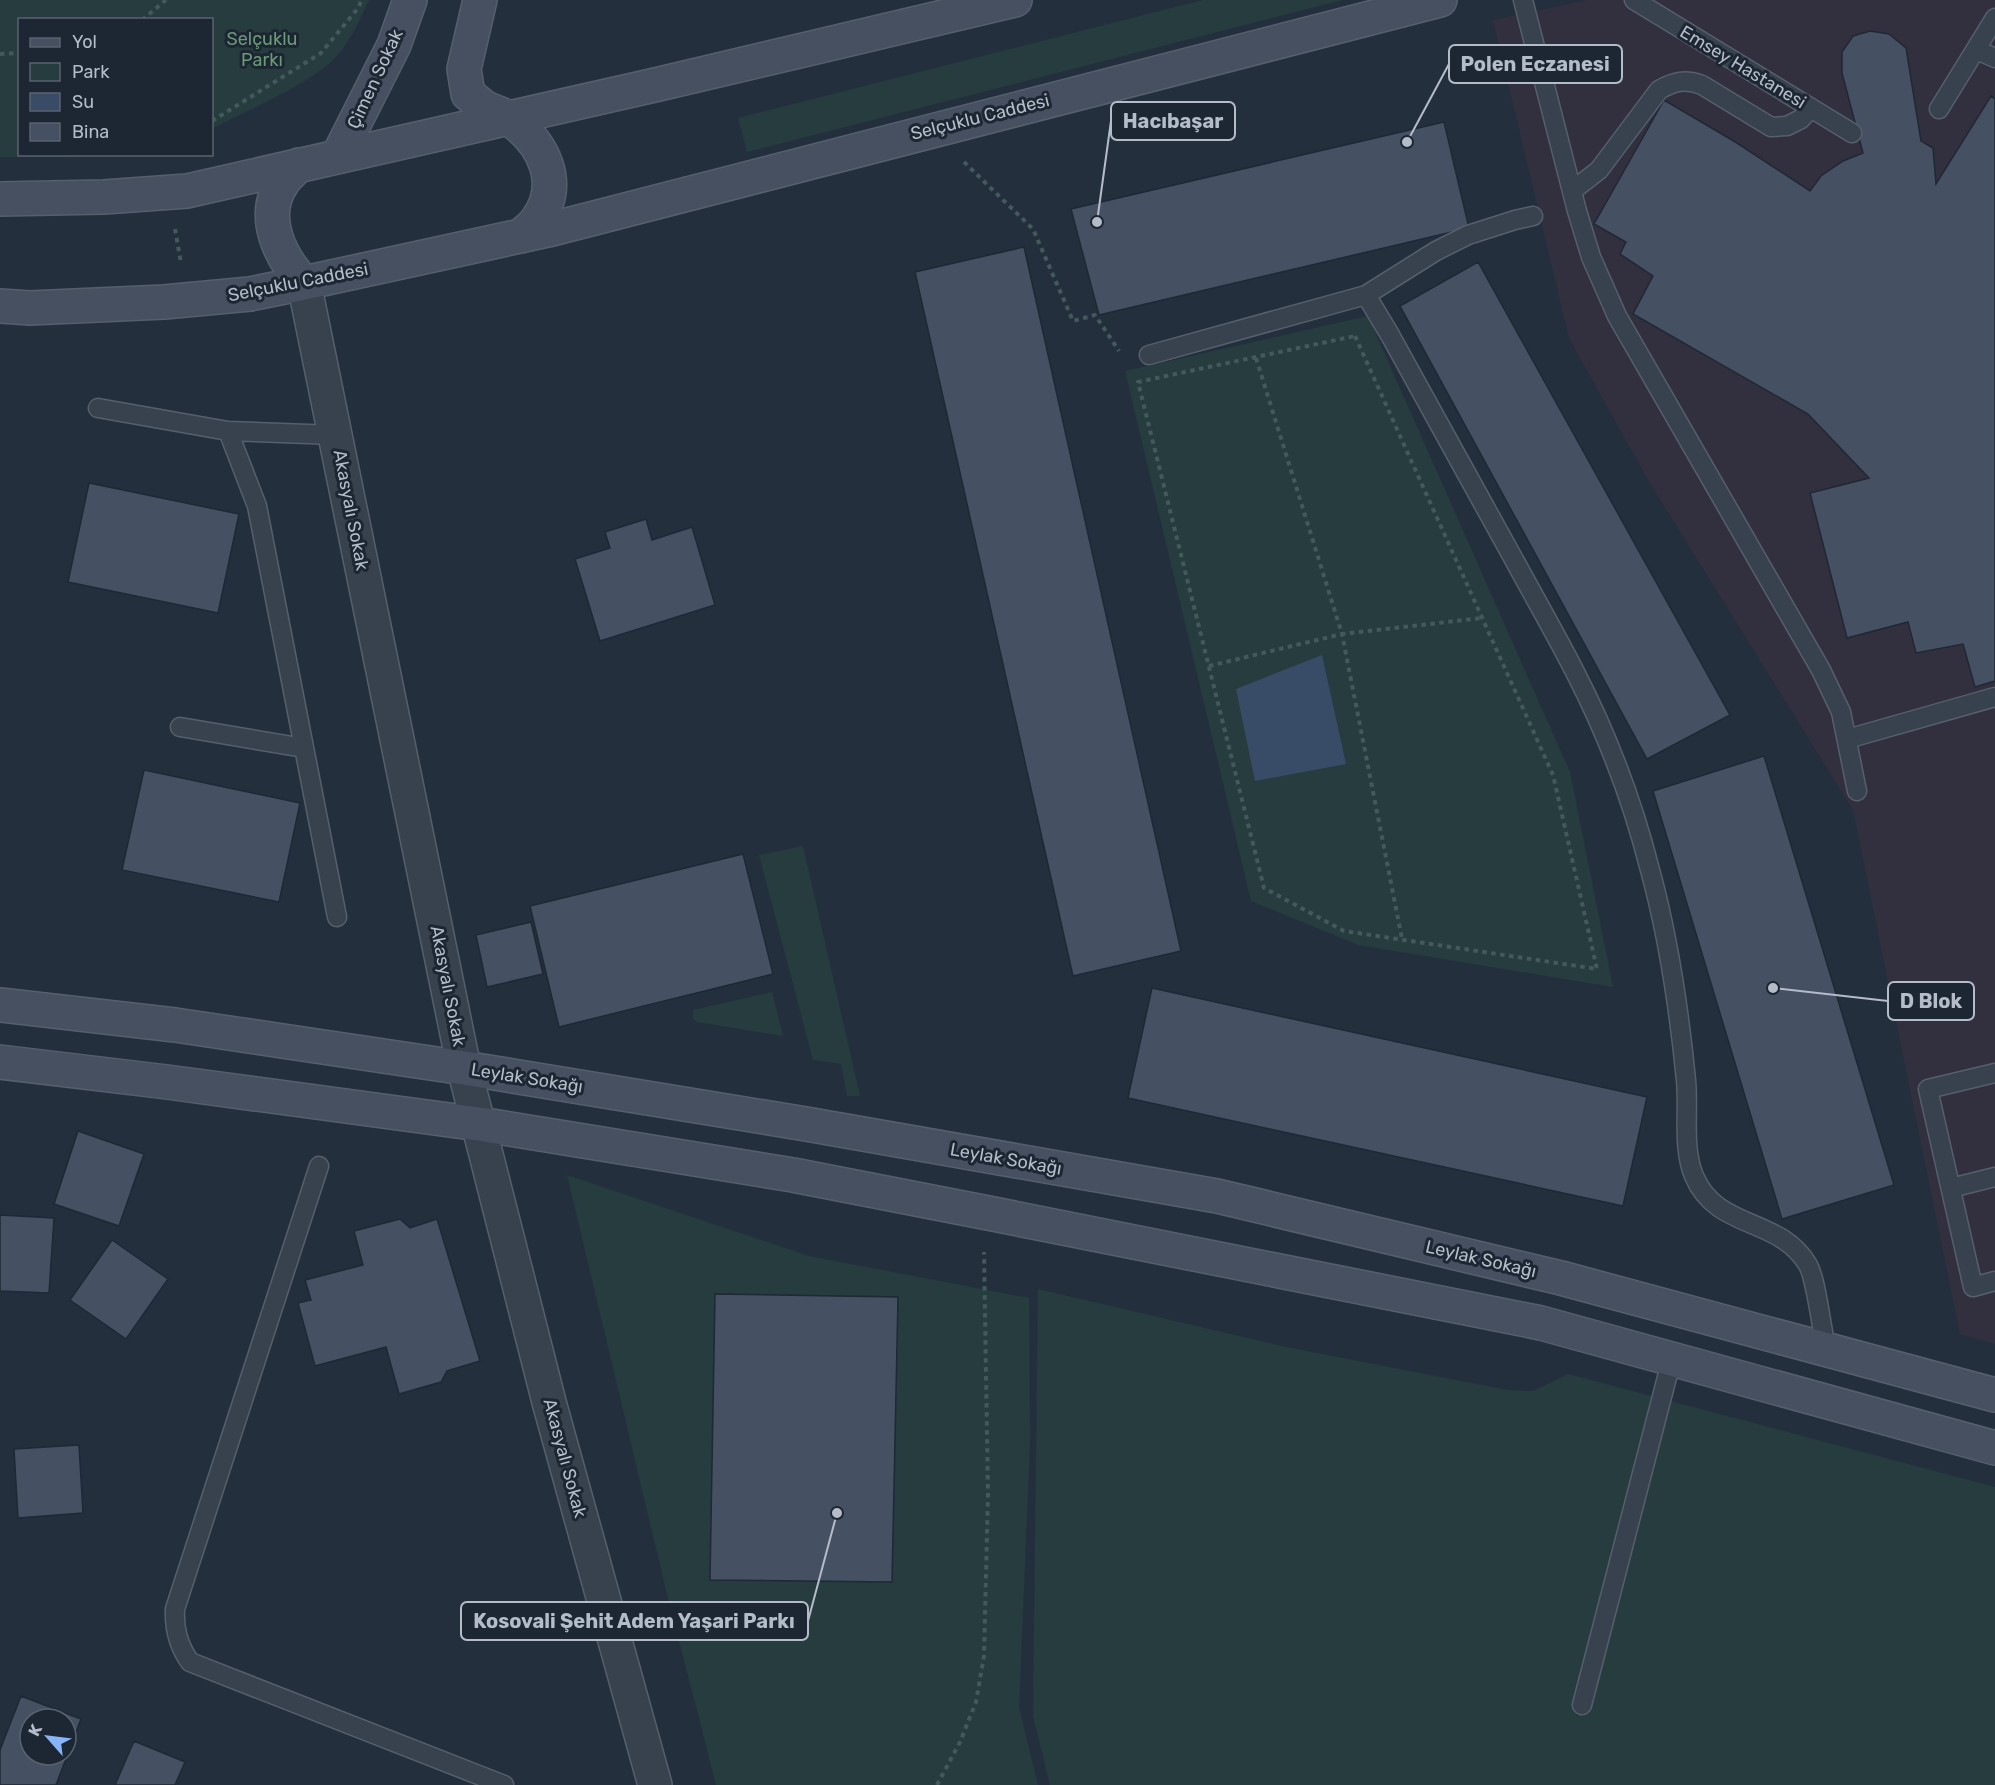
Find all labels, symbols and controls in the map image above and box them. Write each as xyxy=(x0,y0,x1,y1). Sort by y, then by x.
legend xyxy=(18,18,213,156)
street label: Emsey Hastanesi xyxy=(1676,21,1810,113)
street label: Çimen Sokak xyxy=(342,25,408,132)
park label: Selçuklu Parkı xyxy=(227,28,297,71)
text: Yol xyxy=(72,31,97,53)
callout: Polen Eczanesi xyxy=(1449,45,1622,83)
text: Polen Eczanesi xyxy=(1460,52,1610,76)
text: Park xyxy=(72,61,110,83)
street label: Selçuklu Caddesi xyxy=(908,89,1052,145)
text: Su xyxy=(72,91,94,113)
callout: Hacıbaşar xyxy=(1111,102,1235,140)
text: Hacıbaşar xyxy=(1123,109,1223,133)
text: Bina xyxy=(72,121,109,143)
street label: Selçuklu Caddesi xyxy=(226,258,370,306)
street label: Akasyalı Sokak xyxy=(329,448,374,573)
street label: Akasyalı Sokak xyxy=(426,924,471,1049)
callout: D Blok xyxy=(1888,982,1974,1020)
text: D Blok xyxy=(1900,989,1962,1013)
street label: Leylak Sokağı xyxy=(469,1058,585,1098)
street label: Leylak Sokağı xyxy=(948,1138,1064,1180)
street label: Leylak Sokağı xyxy=(1423,1236,1539,1282)
street label: Akasyalı Sokak xyxy=(539,1396,592,1521)
callout: Kosovali Şehit Adem Yaşari Parkı xyxy=(461,1602,808,1640)
text: Kosovali Şehit Adem Yaşari Parkı xyxy=(473,1609,795,1633)
north arrow xyxy=(18,1707,78,1767)
text: K xyxy=(24,1721,46,1739)

